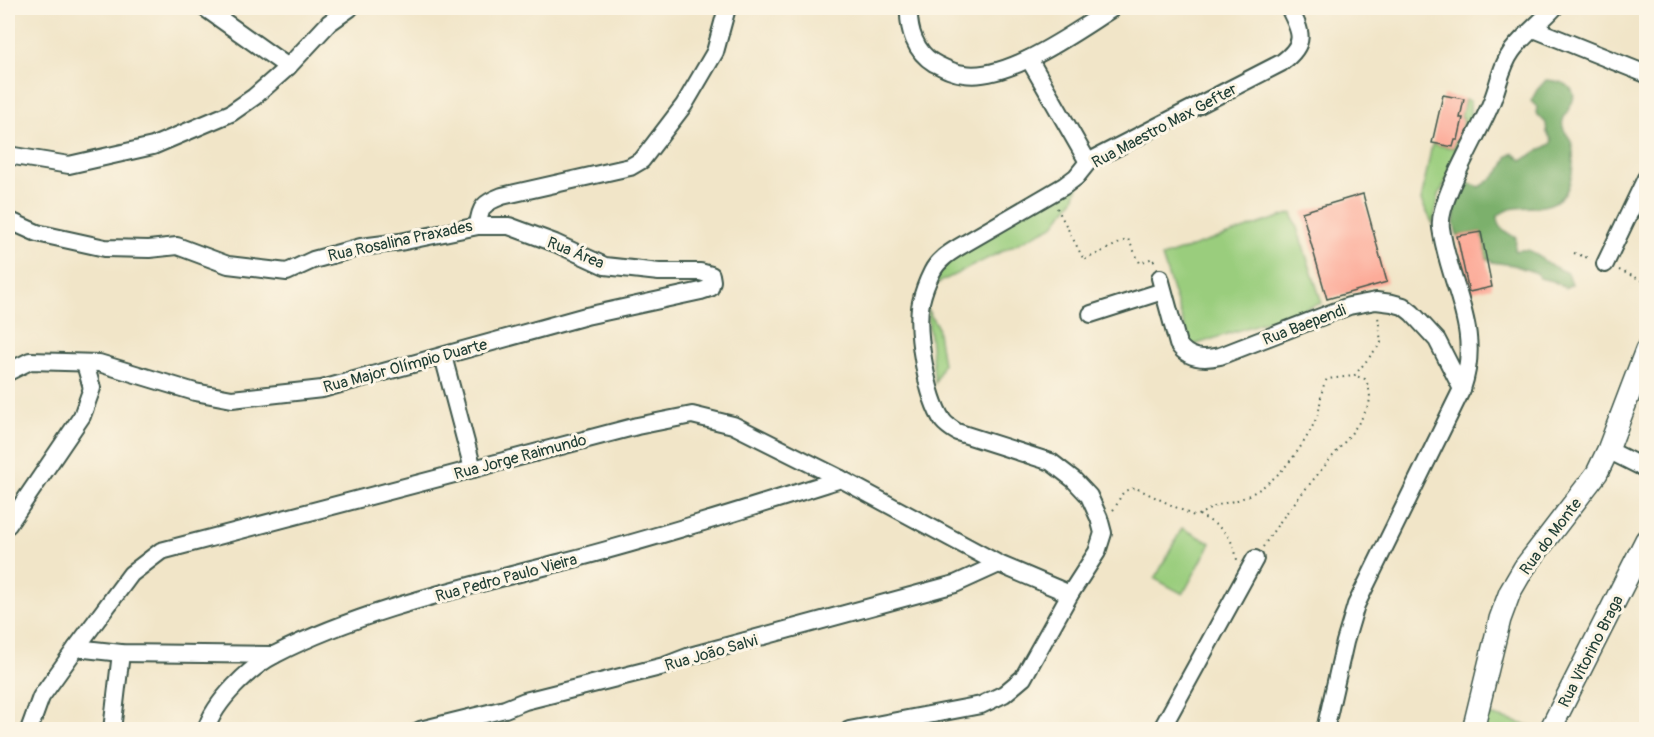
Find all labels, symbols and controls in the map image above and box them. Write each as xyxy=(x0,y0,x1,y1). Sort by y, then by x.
street label: Rua Maestro Max Gefter xyxy=(1088,79,1241,173)
street label: Rua Rosalina Praxades xyxy=(326,216,474,266)
street label: Rua Área xyxy=(544,232,607,273)
street label: Rua Baependi xyxy=(1260,300,1349,350)
street label: Rua Major Olímpio Duarte xyxy=(321,334,490,397)
street label: Rua Jorge Raimundo xyxy=(452,430,589,484)
street label: Rua do Monte xyxy=(1515,494,1586,579)
street label: Rua Pedro Paulo Vieira xyxy=(433,549,579,606)
street label: Rua Vitorino Braga xyxy=(1554,592,1628,711)
street label: Rua João Salvi xyxy=(663,630,760,676)

